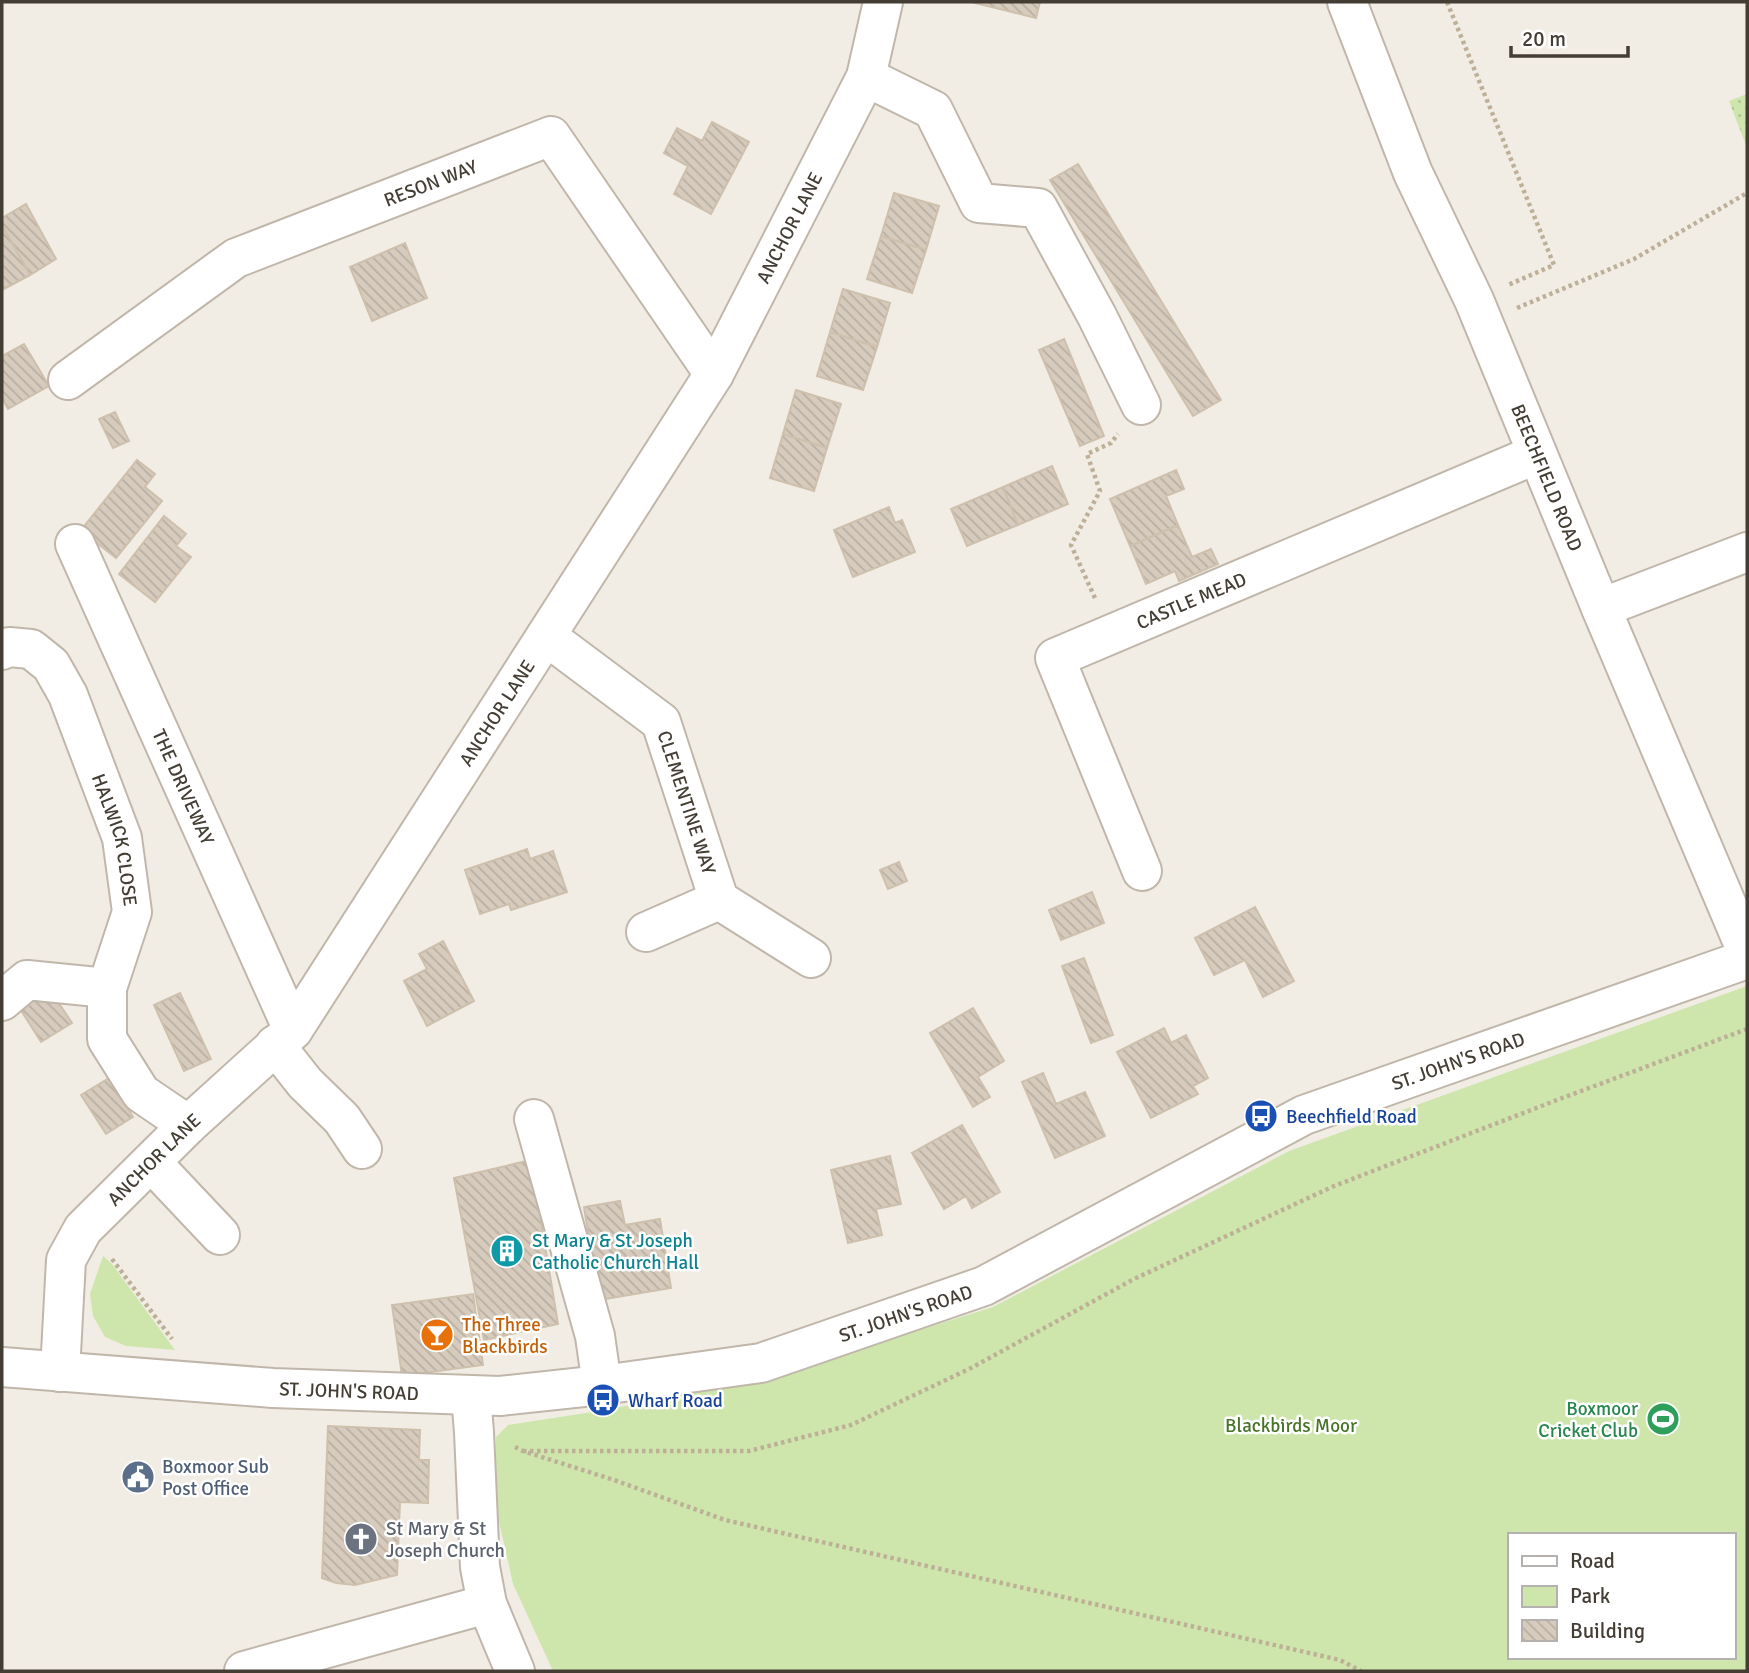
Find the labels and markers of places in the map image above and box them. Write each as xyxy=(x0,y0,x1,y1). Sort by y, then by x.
bus stop icon: Beechfield Road xyxy=(1242,1097,1280,1135)
place label: Beechfield Road xyxy=(1286,1105,1417,1129)
place label: St Mary & St Joseph Catholic Church Hall xyxy=(532,1229,699,1275)
building icon: St Mary & St Joseph Catholic Church Hall xyxy=(488,1232,526,1270)
place label: The Three Blackbirds xyxy=(462,1313,548,1359)
bar icon: The Three Blackbirds xyxy=(418,1316,456,1354)
bus stop icon: Wharf Road xyxy=(584,1381,622,1419)
place label: Wharf Road xyxy=(628,1389,723,1413)
place label: Boxmoor Cricket Club xyxy=(1538,1397,1638,1443)
sports icon: Boxmoor Cricket Club xyxy=(1644,1400,1682,1438)
place label: Boxmoor Sub Post Office xyxy=(162,1455,269,1501)
public building icon: Boxmoor Sub Post Office xyxy=(119,1458,157,1496)
place label: St Mary & St Joseph Church xyxy=(386,1517,505,1563)
church icon: St Mary & St Joseph Church xyxy=(342,1520,380,1558)

